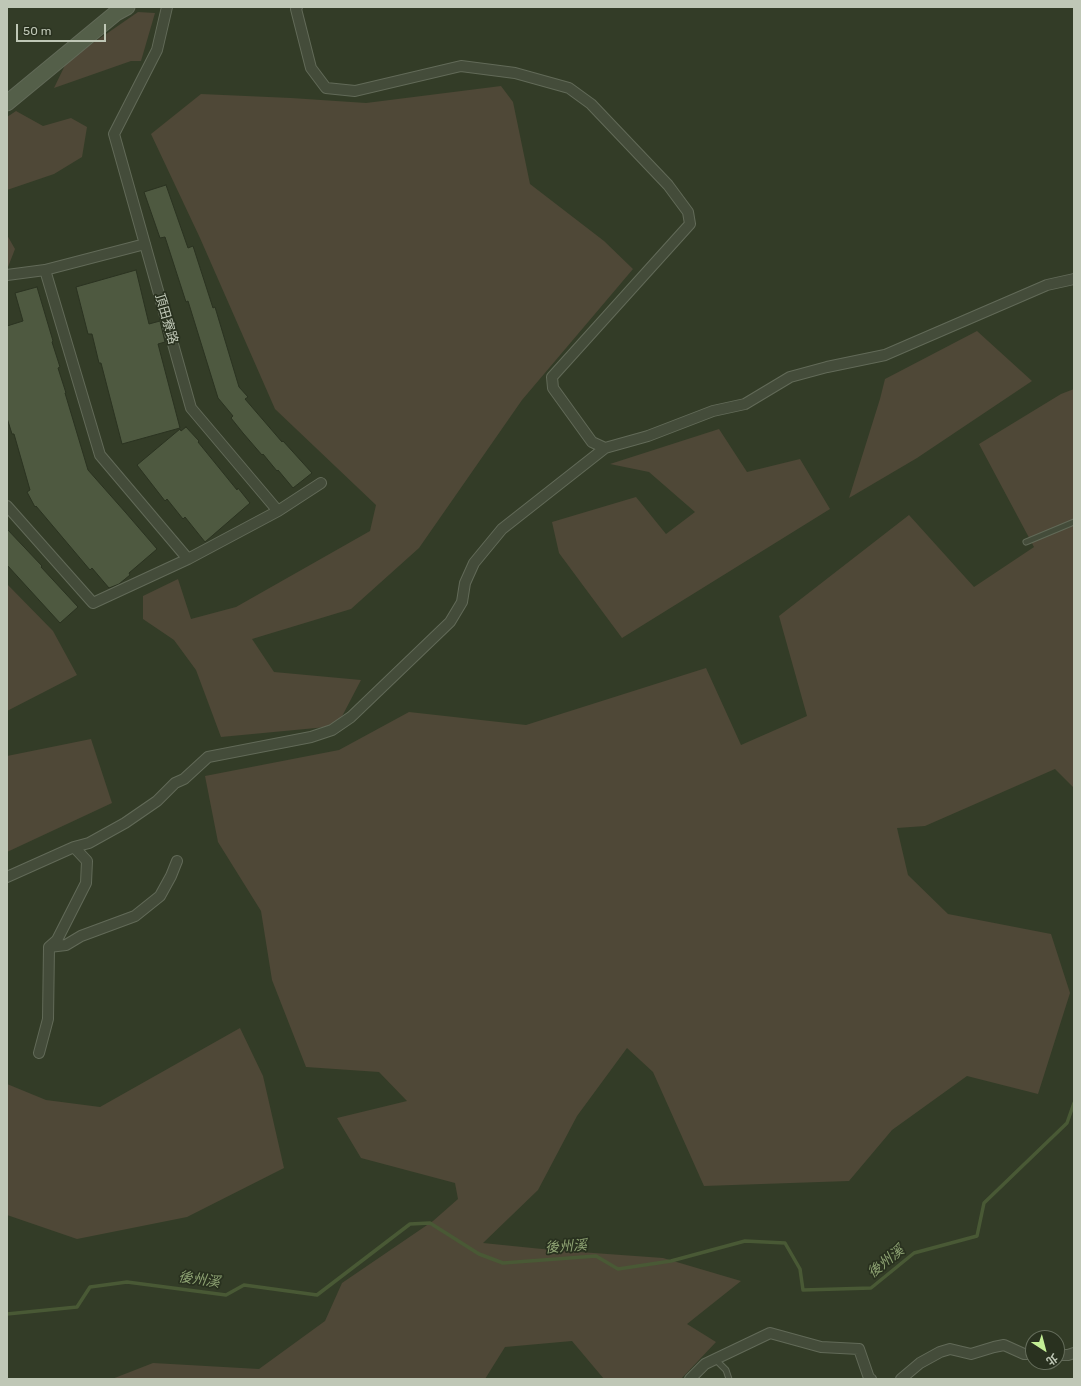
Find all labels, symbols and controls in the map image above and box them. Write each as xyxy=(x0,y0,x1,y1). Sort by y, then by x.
scale bar xyxy=(18,16,108,42)
text: 50 m xyxy=(23,24,51,38)
street label: 頂田寮路 xyxy=(151,292,181,346)
water label: 後州溪 xyxy=(544,1237,588,1257)
water label: 後州溪 xyxy=(864,1242,908,1282)
water label: 後州溪 xyxy=(177,1269,221,1291)
north arrow xyxy=(1025,1330,1065,1370)
text: 北 xyxy=(1043,1351,1060,1368)

